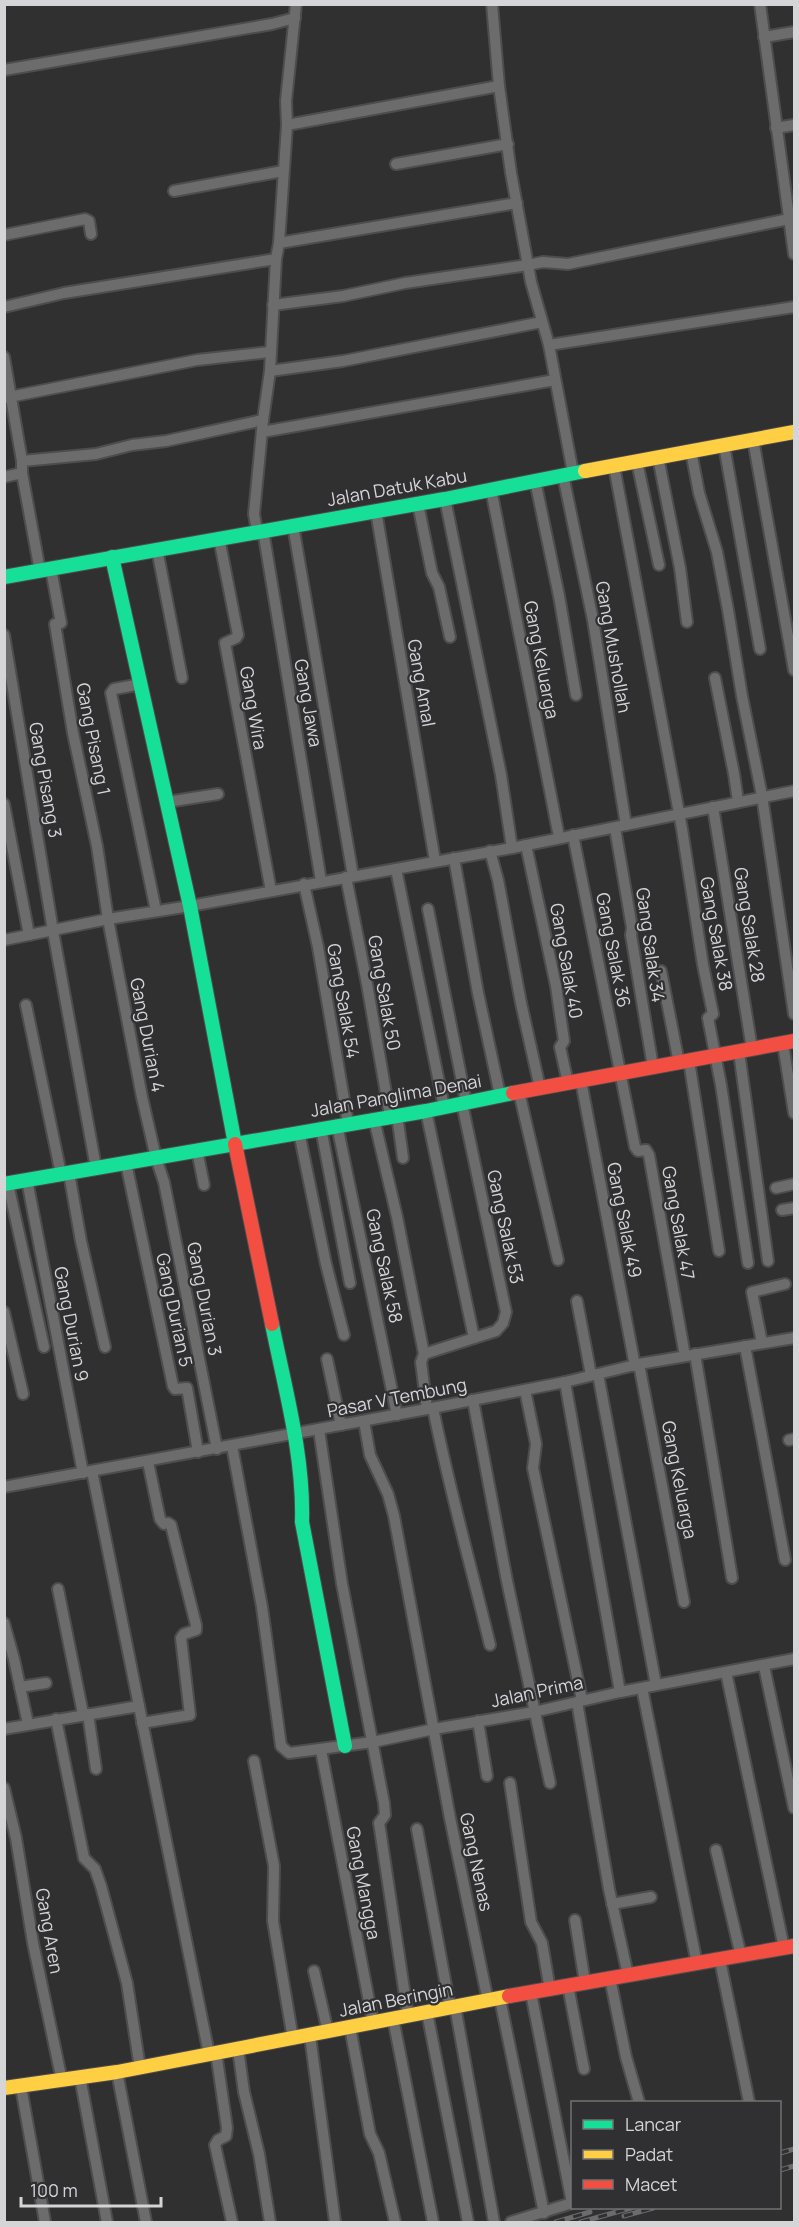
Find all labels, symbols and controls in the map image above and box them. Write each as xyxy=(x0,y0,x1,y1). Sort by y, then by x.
street label: Jalan Datuk Kabu xyxy=(325,463,469,511)
street label: Gang Mushollah xyxy=(591,579,637,715)
street label: Gang Keluarga xyxy=(519,599,565,721)
street label: Gang Amal xyxy=(402,637,441,728)
street label: Gang Jawa xyxy=(289,657,329,749)
street label: Gang Wira xyxy=(235,664,273,751)
street label: Gang Pisang 1 xyxy=(71,680,117,797)
street label: Gang Pisang 3 xyxy=(24,720,68,840)
street label: Gang Salak 28 xyxy=(729,866,771,984)
street label: Gang Salak 38 xyxy=(695,875,739,993)
street label: Gang Salak 34 xyxy=(631,886,671,1004)
street label: Gang Salak 36 xyxy=(591,890,637,1009)
street label: Gang Salak 40 xyxy=(545,901,589,1021)
street label: Gang Salak 50 xyxy=(363,933,407,1052)
street label: Gang Salak 54 xyxy=(322,941,366,1060)
street label: Gang Durian 4 xyxy=(125,976,171,1094)
street label: Jalan Panglima Denai xyxy=(308,1068,483,1122)
street label: Gang Salak 49 xyxy=(602,1160,648,1280)
street label: Gang Salak 47 xyxy=(657,1164,701,1282)
street label: Gang Salak 53 xyxy=(482,1168,530,1286)
street label: Gang Salak 58 xyxy=(361,1206,409,1325)
street label: Gang Durian 3 xyxy=(182,1240,228,1358)
street label: Gang Durian 5 xyxy=(151,1251,199,1369)
street label: Gang Durian 9 xyxy=(49,1264,95,1383)
street label: Pasar V Tembung xyxy=(325,1372,469,1422)
street label: Gang Keluarga xyxy=(657,1419,703,1541)
street label: Jalan Prima xyxy=(488,1670,585,1712)
street label: Gang Nenas xyxy=(455,1810,499,1913)
street label: Gang Mangga xyxy=(341,1824,387,1941)
street label: Gang Aren xyxy=(31,1886,69,1975)
street label: Jalan Beringin xyxy=(337,1976,455,2022)
legend xyxy=(571,2101,781,2209)
text: Lancar xyxy=(625,2112,682,2136)
text: Padat xyxy=(625,2142,673,2166)
scale bar xyxy=(21,2170,160,2208)
text: Macet xyxy=(625,2172,678,2196)
text: 100 m xyxy=(30,2178,78,2202)

